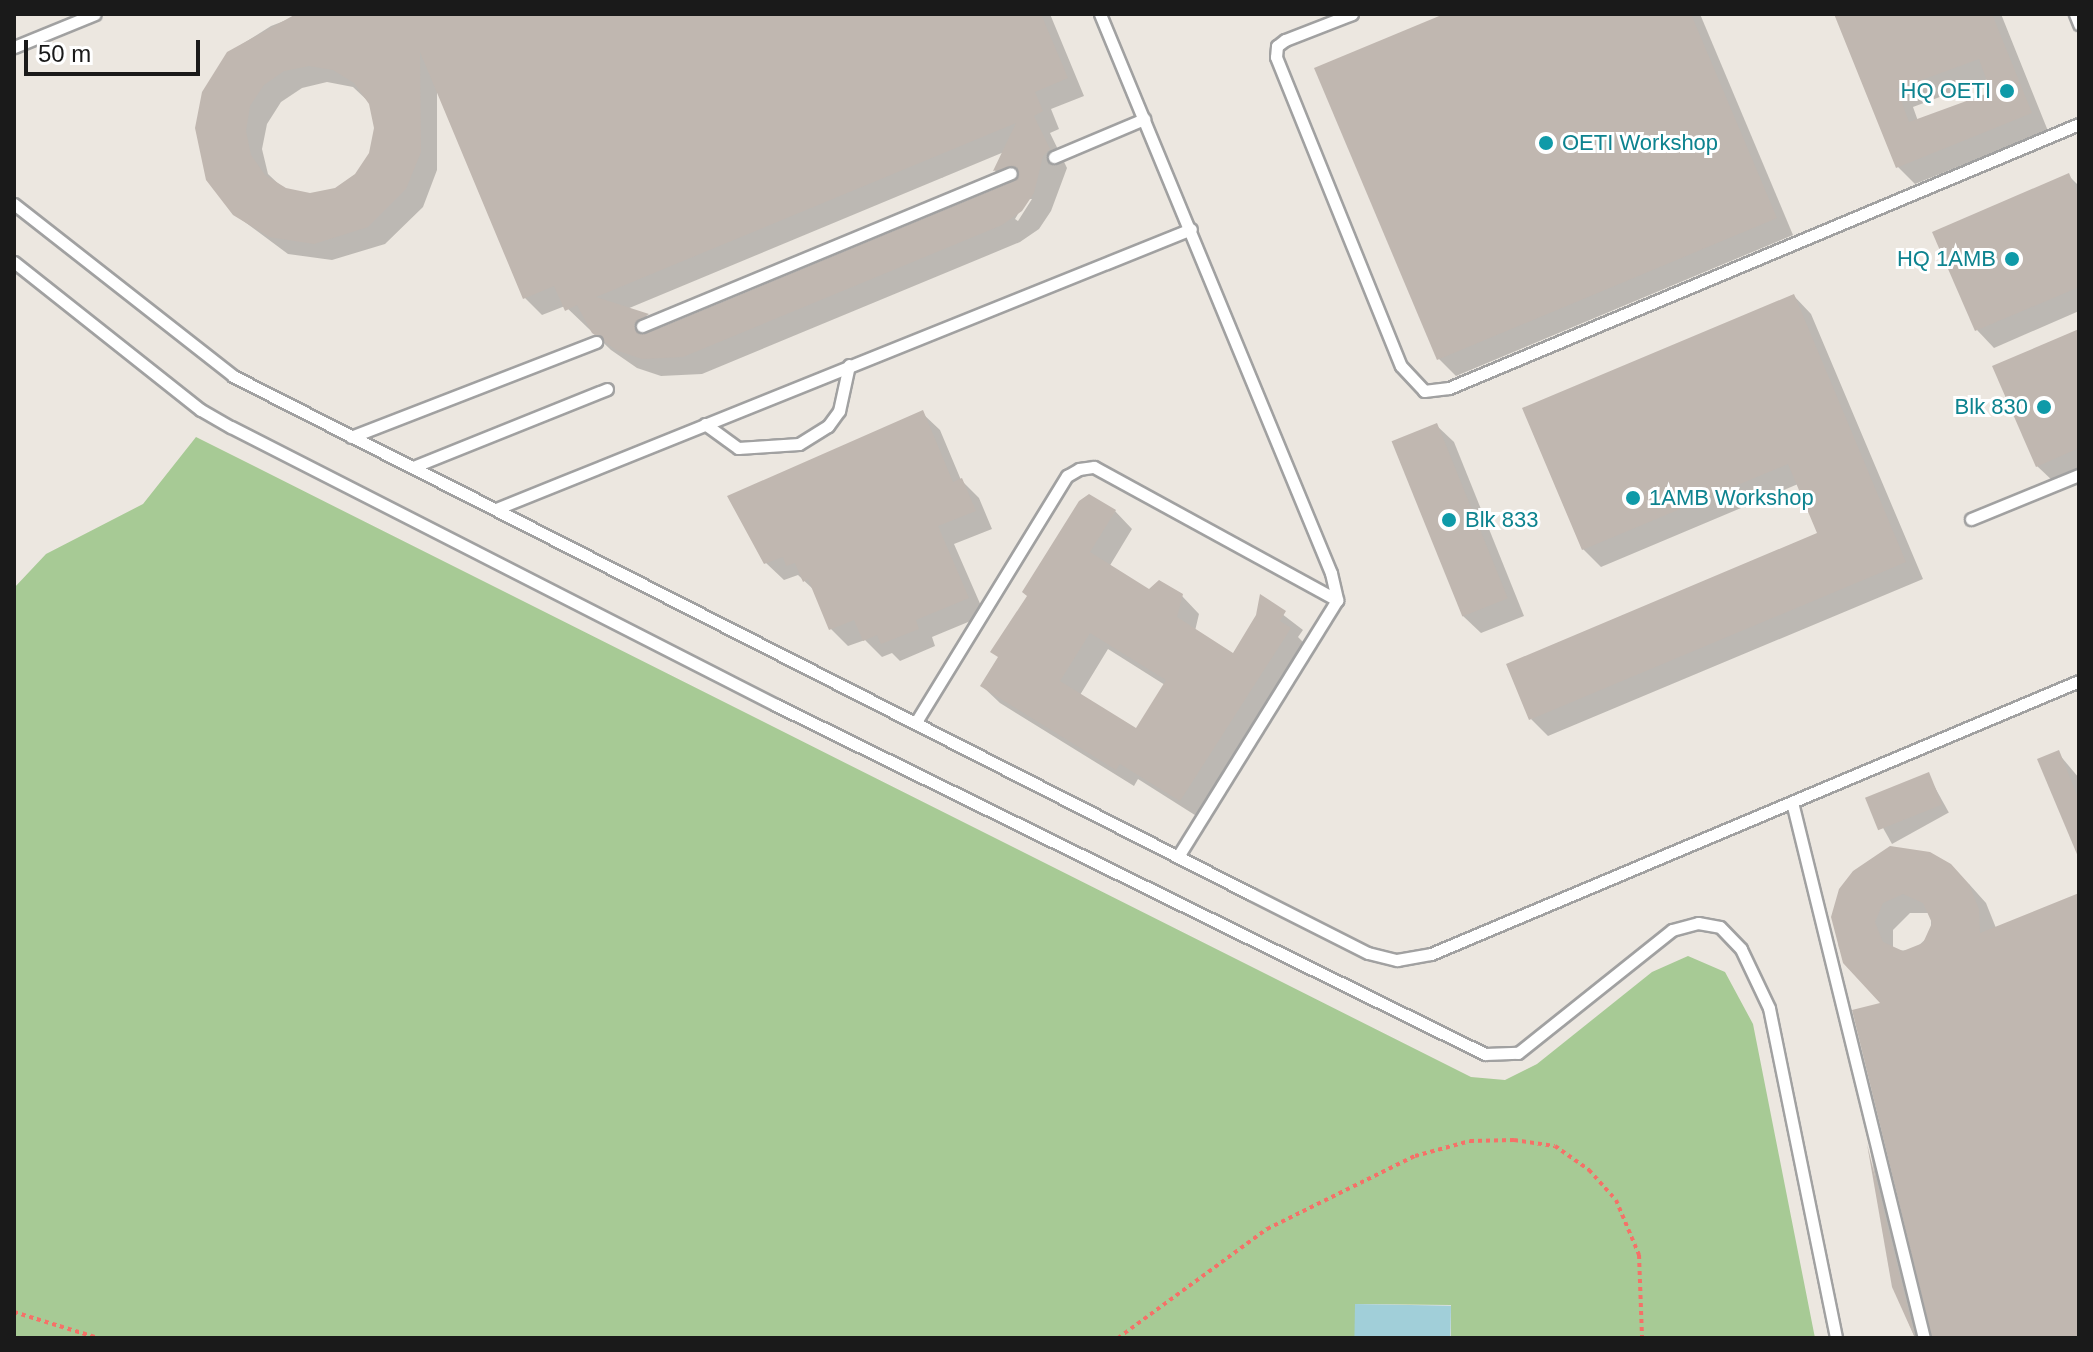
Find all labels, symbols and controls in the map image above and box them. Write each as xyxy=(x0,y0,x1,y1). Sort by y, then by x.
scale bar xyxy=(28,24,204,74)
text: 50 m xyxy=(38,40,91,67)
place label: HQ OETI xyxy=(1901,78,1991,104)
marker: HQ OETI xyxy=(1998,82,2016,100)
place label: OETI Workshop xyxy=(1562,130,1718,156)
marker: OETI Workshop xyxy=(1537,134,1555,152)
place label: HQ 1AMB xyxy=(1897,246,1996,272)
marker: HQ 1AMB xyxy=(2003,250,2021,268)
place label: Blk 830 xyxy=(1955,394,2028,420)
marker: Blk 830 xyxy=(2035,398,2053,416)
place label: 1AMB Workshop xyxy=(1649,485,1814,511)
marker: 1AMB Workshop xyxy=(1624,489,1642,507)
place label: Blk 833 xyxy=(1465,507,1538,533)
marker: Blk 833 xyxy=(1440,511,1458,529)

